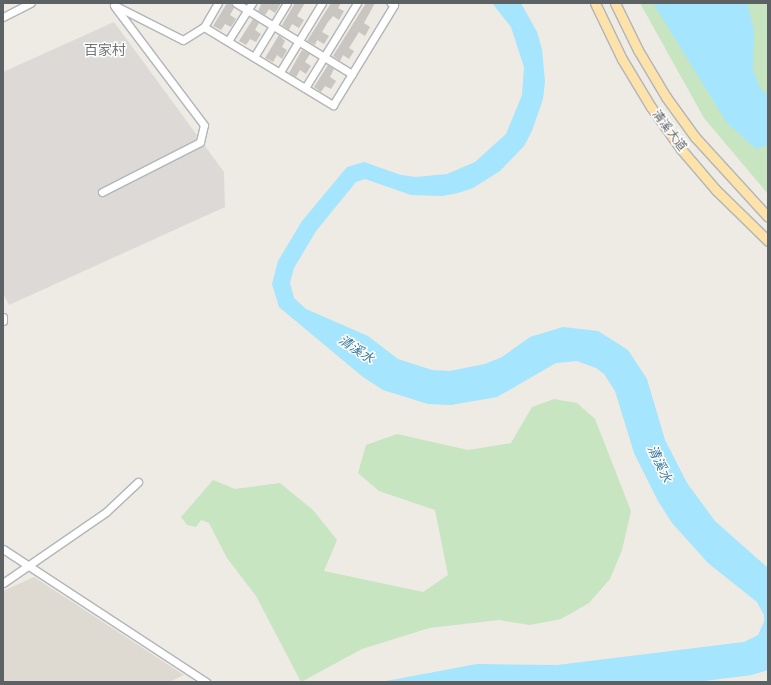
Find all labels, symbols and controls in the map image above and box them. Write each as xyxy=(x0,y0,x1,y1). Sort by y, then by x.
district label: 百家村 xyxy=(84,42,126,58)
street label: 清溪大道 xyxy=(649,107,689,155)
water label: 清溪水 xyxy=(335,333,377,367)
water label: 清溪水 xyxy=(644,443,674,485)

